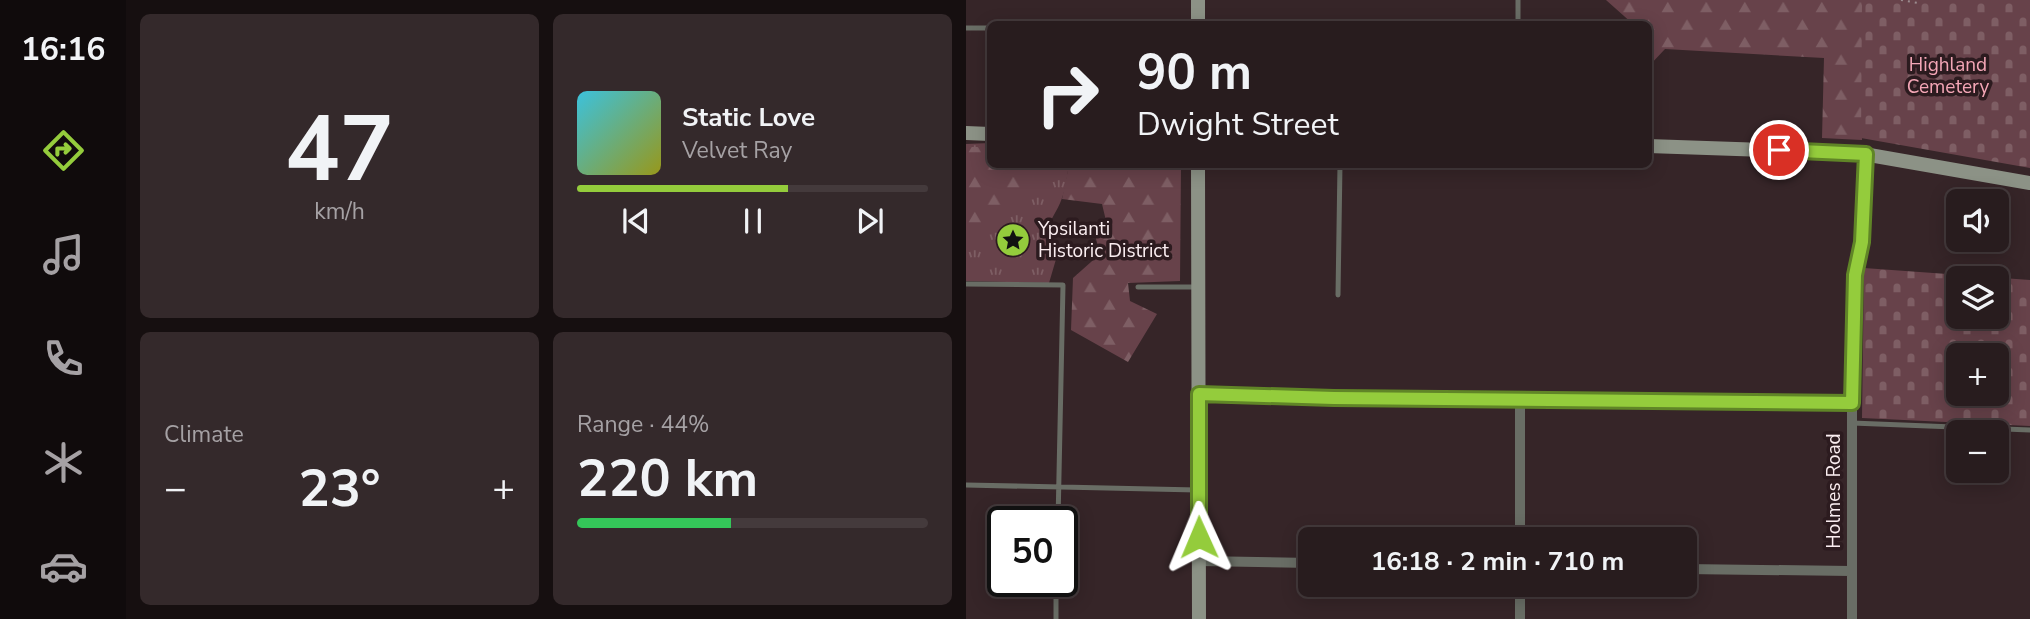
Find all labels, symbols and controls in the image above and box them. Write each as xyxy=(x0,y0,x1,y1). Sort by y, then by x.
text: 16:16 xyxy=(21,28,105,71)
text: 90 m xyxy=(1137,39,1252,106)
icon: right xyxy=(1022,49,1113,140)
park label: Highland Cemetery xyxy=(1907,52,1989,100)
text: 47 xyxy=(285,88,394,212)
text: Static Love xyxy=(682,100,815,135)
text: Dwight Street xyxy=(1137,103,1339,146)
pin xyxy=(1749,120,1809,180)
icon: directions xyxy=(39,126,88,175)
icon: arrive xyxy=(1760,131,1798,169)
text: Velvet Ray xyxy=(682,135,792,166)
map controls xyxy=(1946,189,2009,483)
button: sound xyxy=(1946,189,2009,252)
text: km/h xyxy=(314,196,365,227)
icon: previous xyxy=(617,202,655,240)
icon: pause xyxy=(734,202,772,240)
icon: next xyxy=(851,202,889,240)
place label: Ypsilanti Historic District xyxy=(1037,216,1169,264)
place icon: Ypsilanti Historic District xyxy=(994,221,1032,259)
icon: music xyxy=(39,230,88,279)
button: layers xyxy=(1946,266,2009,329)
icon: phone xyxy=(39,334,88,383)
button: + xyxy=(1946,343,2009,406)
text: Range · 44% xyxy=(577,409,709,440)
text: Climate xyxy=(164,419,244,450)
button: − xyxy=(1946,420,2009,483)
street label: Holmes Road xyxy=(1821,433,1847,549)
icon: climate xyxy=(39,438,88,487)
text: 220 km xyxy=(577,443,758,514)
text: 23° xyxy=(298,453,381,524)
text: − xyxy=(164,463,187,514)
text: + xyxy=(492,463,515,514)
position arrow xyxy=(1162,500,1236,574)
speed limit sign: 50 xyxy=(987,506,1078,597)
icon: car xyxy=(39,542,88,591)
text: 16:18 · 2 min · 710 m xyxy=(1371,544,1624,579)

